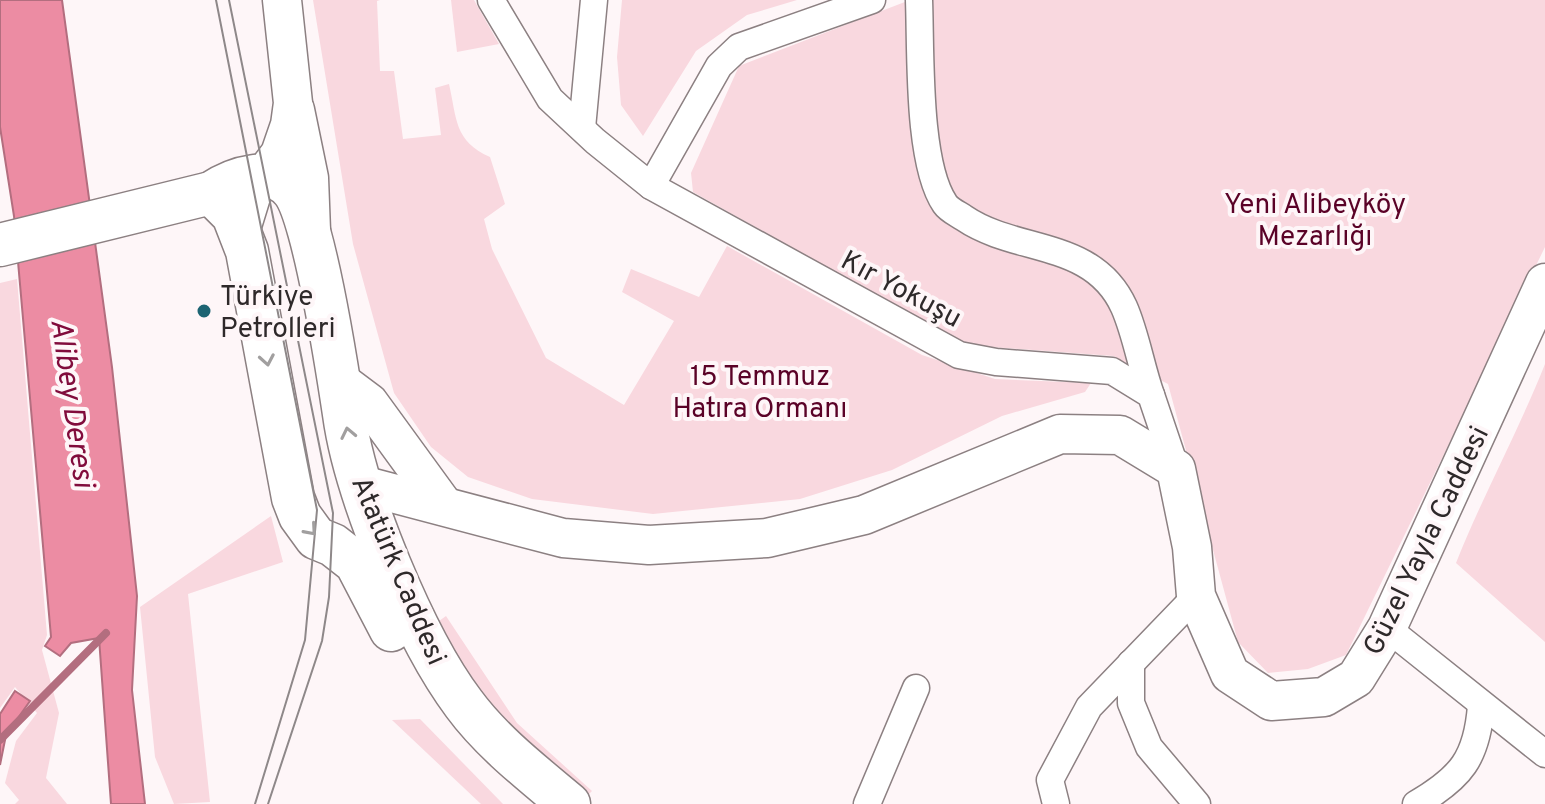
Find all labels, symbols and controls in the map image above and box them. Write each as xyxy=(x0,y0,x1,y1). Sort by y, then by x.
park label: Yeni Alibeyköy Mezarlığı xyxy=(1224,188,1406,256)
street label: Kır Yokuşu xyxy=(834,244,967,338)
place label: Türkiye Petrolleri xyxy=(220,280,336,348)
marker: Türkiye Petrolleri xyxy=(195,302,213,320)
water label: Alibey Deresi xyxy=(40,317,101,492)
one-way arrow xyxy=(258,354,275,367)
park label: 15 Temmuz Hatıra Ormanı xyxy=(673,360,847,428)
street label: Güzel Yayla Caddesi xyxy=(1357,421,1499,662)
one-way arrow xyxy=(340,426,357,439)
street label: Atatürk Caddesi xyxy=(341,471,453,671)
one-way arrow xyxy=(301,520,316,535)

